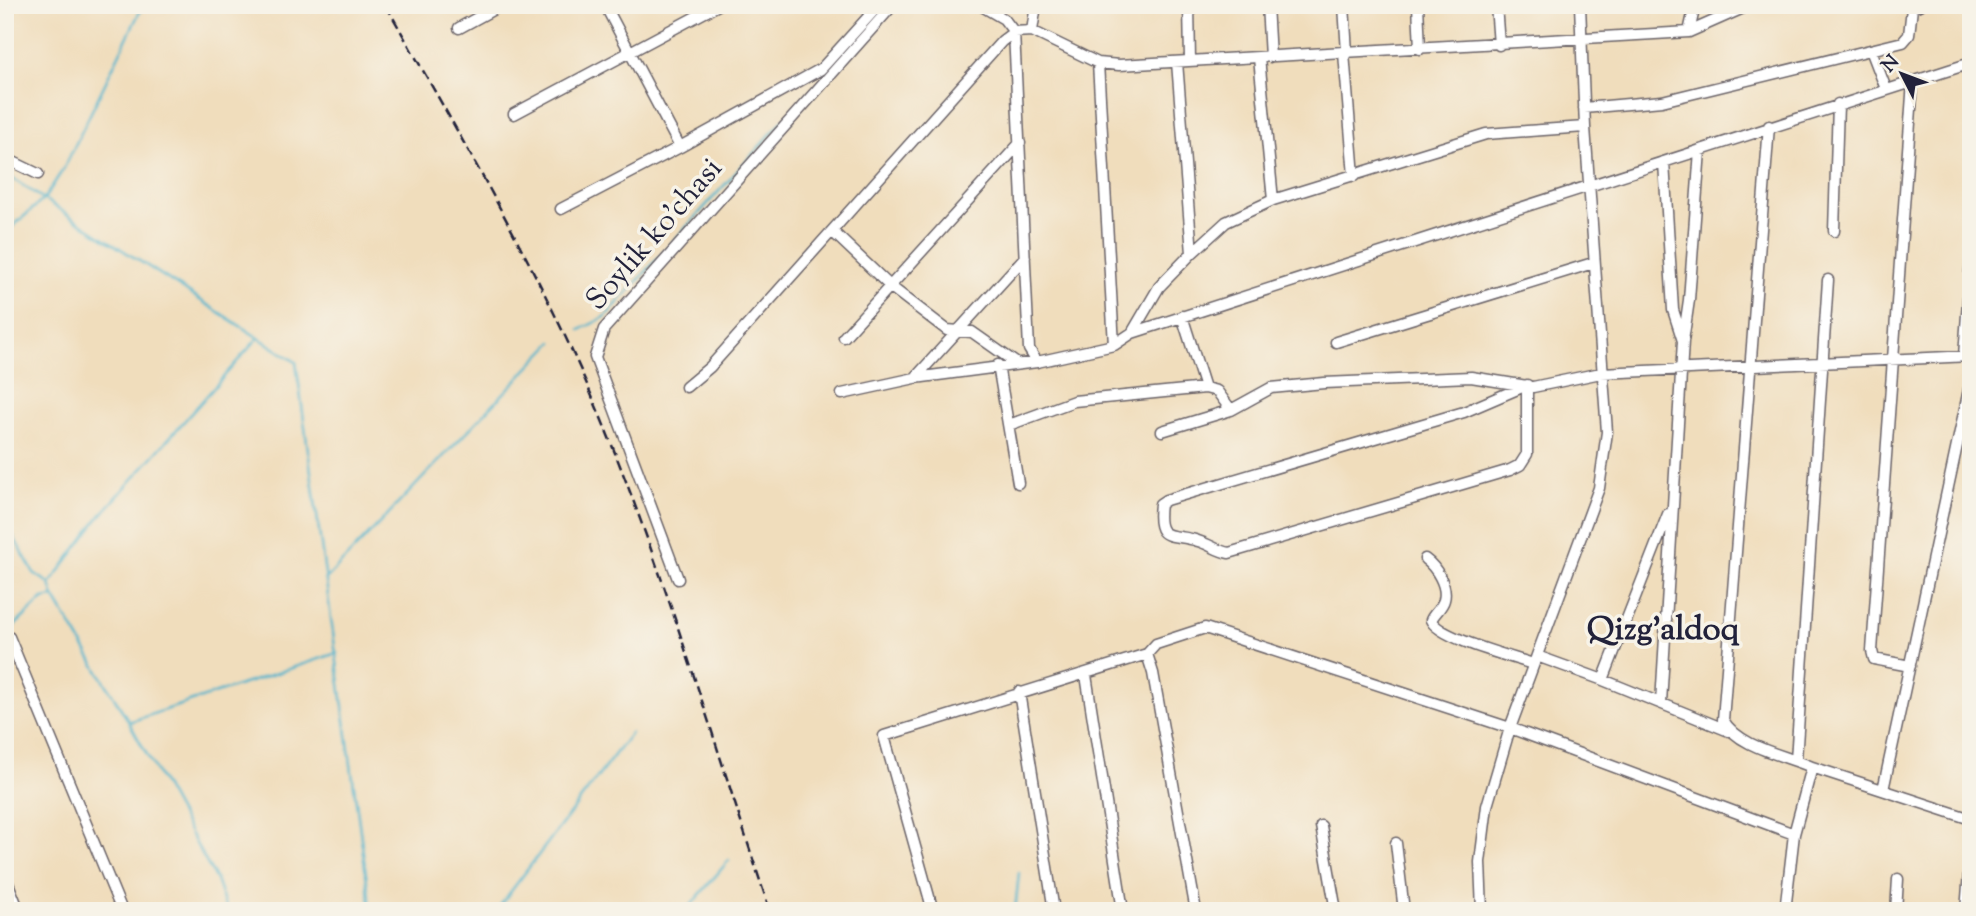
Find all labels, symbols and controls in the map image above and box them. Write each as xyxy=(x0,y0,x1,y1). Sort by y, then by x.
north arrow xyxy=(1868,38,1938,108)
text: N xyxy=(1876,50,1906,79)
street label: Soylik ko'chasi xyxy=(577,149,733,321)
district label: Qizg'aldoq xyxy=(1587,607,1740,655)

